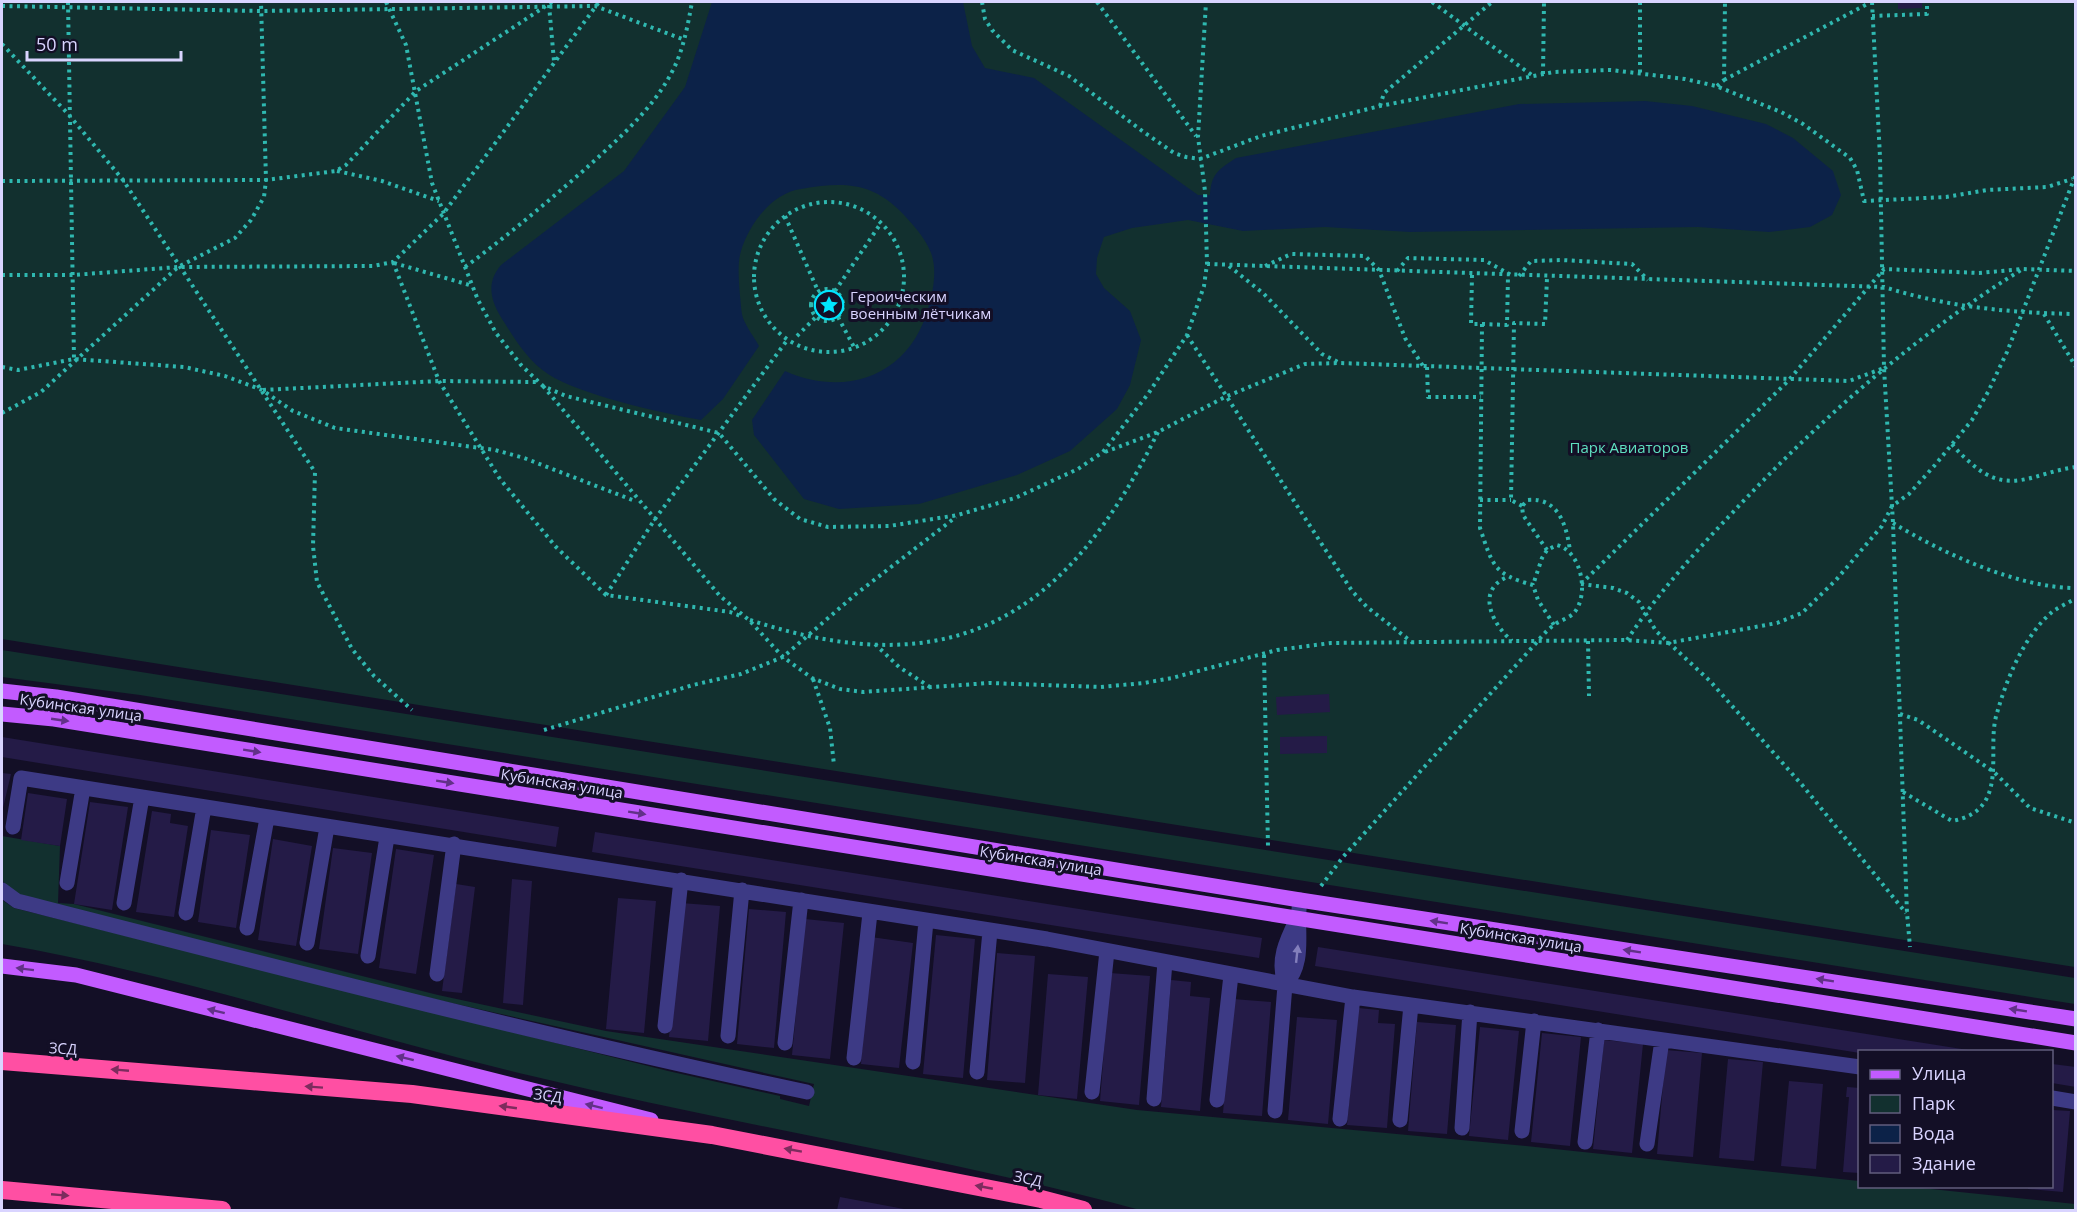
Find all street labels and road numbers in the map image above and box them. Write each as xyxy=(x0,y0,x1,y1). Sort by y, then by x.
street label: Кубинская улица xyxy=(18,689,144,725)
street label: Кубинская улица xyxy=(499,763,625,803)
street label: Кубинская улица xyxy=(978,840,1104,880)
street label: Кубинская улица xyxy=(1458,917,1584,957)
street label: ЗСД xyxy=(48,1037,78,1059)
street label: ЗСД xyxy=(533,1083,563,1107)
street label: ЗСД xyxy=(1012,1165,1044,1191)

